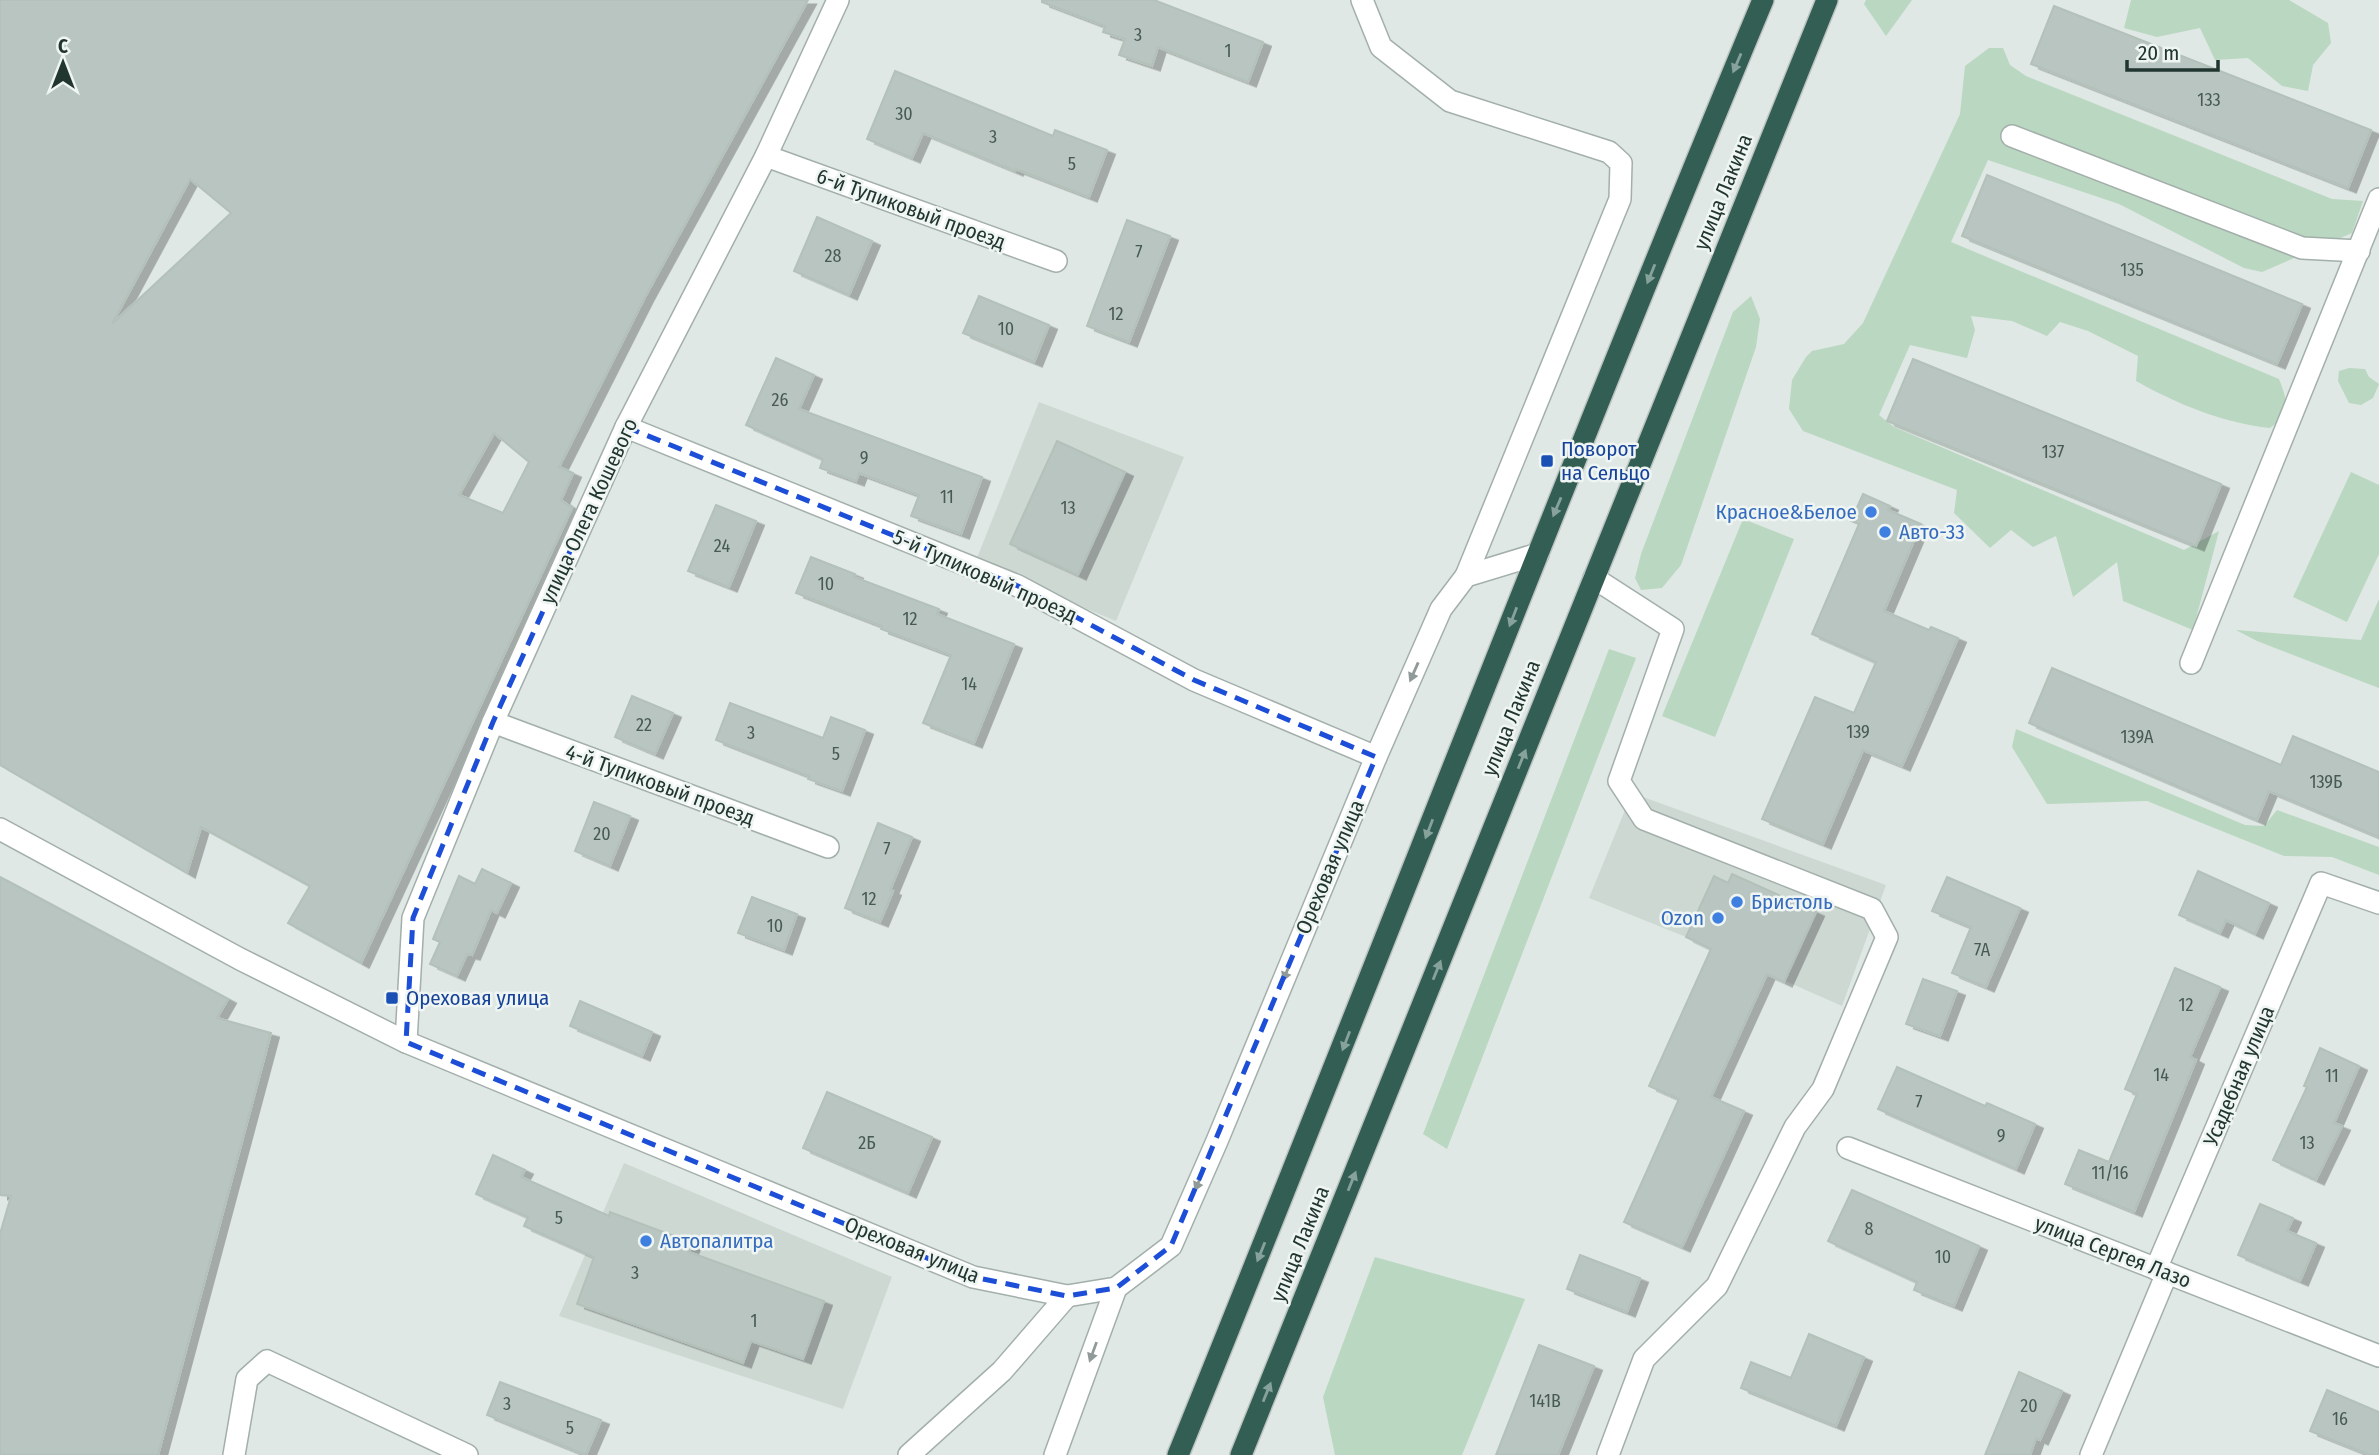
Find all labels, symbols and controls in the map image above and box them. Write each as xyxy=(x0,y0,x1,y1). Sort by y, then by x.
house number: 3 xyxy=(1134,24,1142,46)
north arrow xyxy=(28,28,98,98)
scale bar xyxy=(2127,28,2218,72)
text: С xyxy=(58,35,68,58)
house number: 1 xyxy=(1224,40,1232,62)
text: 20 m xyxy=(2138,40,2179,66)
one-way arrow xyxy=(1731,53,1743,73)
house number: 133 xyxy=(2197,89,2221,111)
house number: 30 xyxy=(895,103,913,125)
house number: 3 xyxy=(989,126,997,148)
street label: улица Лакина xyxy=(1688,130,1758,254)
house number: 5 xyxy=(1068,153,1076,175)
street label: 6-й Тупиковый проезд xyxy=(813,163,1009,255)
house number: 7 xyxy=(1135,241,1143,263)
house number: 28 xyxy=(825,245,841,267)
house number: 135 xyxy=(2120,259,2144,281)
one-way arrow xyxy=(1646,263,1657,284)
house number: 12 xyxy=(1109,303,1124,325)
house number: 10 xyxy=(998,318,1014,340)
house number: 26 xyxy=(772,389,789,411)
street label: улица Олега Кошевого xyxy=(535,414,643,608)
place label: Поворот на Сельцо xyxy=(1561,436,1650,486)
house number: 137 xyxy=(2042,441,2064,463)
house number: 9 xyxy=(860,447,868,469)
marker: Поворот на Сельцо xyxy=(1539,453,1555,469)
house number: 11 xyxy=(940,486,954,508)
house number: 13 xyxy=(1060,497,1076,519)
one-way arrow xyxy=(1551,497,1562,518)
place label: Красное&Белое xyxy=(1716,499,1857,525)
marker: Красное&Белое xyxy=(1863,504,1879,520)
place label: Авто-33 xyxy=(1899,519,1965,545)
street label: 5-й Тупиковый проезд xyxy=(889,524,1081,628)
marker: Авто-33 xyxy=(1877,524,1893,540)
house number: 24 xyxy=(714,535,730,557)
house number: 10 xyxy=(818,573,834,595)
one-way arrow xyxy=(1507,607,1518,628)
house number: 12 xyxy=(903,608,918,630)
street label: улица Лакина xyxy=(1476,656,1546,780)
one-way arrow xyxy=(1408,661,1419,682)
house number: 14 xyxy=(961,673,977,695)
house number: 22 xyxy=(636,714,652,736)
house number: 139 xyxy=(1846,721,1870,743)
house number: 3 xyxy=(747,722,755,744)
house number: 139А xyxy=(2121,726,2154,748)
street label: 4-й Тупиковый проезд xyxy=(562,739,758,831)
house number: 5 xyxy=(832,743,840,765)
one-way arrow xyxy=(1516,748,1527,769)
house number: 139Б xyxy=(2309,771,2343,793)
street label: Ореховая улица xyxy=(1290,796,1370,938)
one-way arrow xyxy=(1424,818,1435,839)
house number: 20 xyxy=(593,823,611,845)
house number: 7 xyxy=(883,838,891,860)
house number: 12 xyxy=(862,888,877,910)
place label: Бристоль xyxy=(1751,889,1833,915)
marker: Бристоль xyxy=(1729,894,1745,910)
place label: Ozon xyxy=(1661,905,1704,931)
marker: Ozon xyxy=(1710,910,1726,926)
house number: 10 xyxy=(767,915,783,937)
house number: 7А xyxy=(1974,939,1991,961)
one-way arrow xyxy=(1431,959,1442,980)
one-way arrow xyxy=(1281,961,1292,982)
place label: Ореховая улица xyxy=(406,985,549,1011)
marker: Ореховая улица xyxy=(384,990,400,1006)
house number: 12 xyxy=(2179,994,2194,1016)
street label: Усадебная улица xyxy=(2197,1002,2280,1151)
one-way arrow xyxy=(1340,1030,1351,1051)
house number: 14 xyxy=(2153,1064,2169,1086)
house number: 11 xyxy=(2325,1065,2339,1087)
house number: 7 xyxy=(1915,1091,1923,1113)
house number: 9 xyxy=(1997,1125,2005,1147)
house number: 2Б xyxy=(858,1132,876,1154)
house number: 13 xyxy=(2299,1132,2315,1154)
house number: 11/16 xyxy=(2091,1162,2129,1184)
one-way arrow xyxy=(1346,1170,1357,1191)
one-way arrow xyxy=(1193,1171,1204,1192)
street label: улица Лакина xyxy=(1265,1182,1335,1306)
house number: 5 xyxy=(555,1207,563,1229)
street label: улица Сергея Лазо xyxy=(2031,1210,2195,1294)
street label: Ореховая улица xyxy=(841,1211,983,1289)
house number: 8 xyxy=(1865,1218,1874,1240)
place label: Автопалитра xyxy=(660,1228,774,1254)
marker: Автопалитра xyxy=(638,1233,654,1249)
one-way arrow xyxy=(1255,1241,1266,1262)
house number: 10 xyxy=(1935,1246,1951,1268)
house number: 3 xyxy=(631,1262,639,1284)
house number: 1 xyxy=(750,1310,758,1332)
one-way arrow xyxy=(1087,1342,1098,1363)
one-way arrow xyxy=(1261,1381,1272,1402)
house number: 141В xyxy=(1529,1390,1561,1412)
house number: 3 xyxy=(503,1393,511,1415)
house number: 20 xyxy=(2020,1395,2038,1417)
house number: 16 xyxy=(2332,1408,2348,1430)
house number: 5 xyxy=(566,1417,574,1439)

